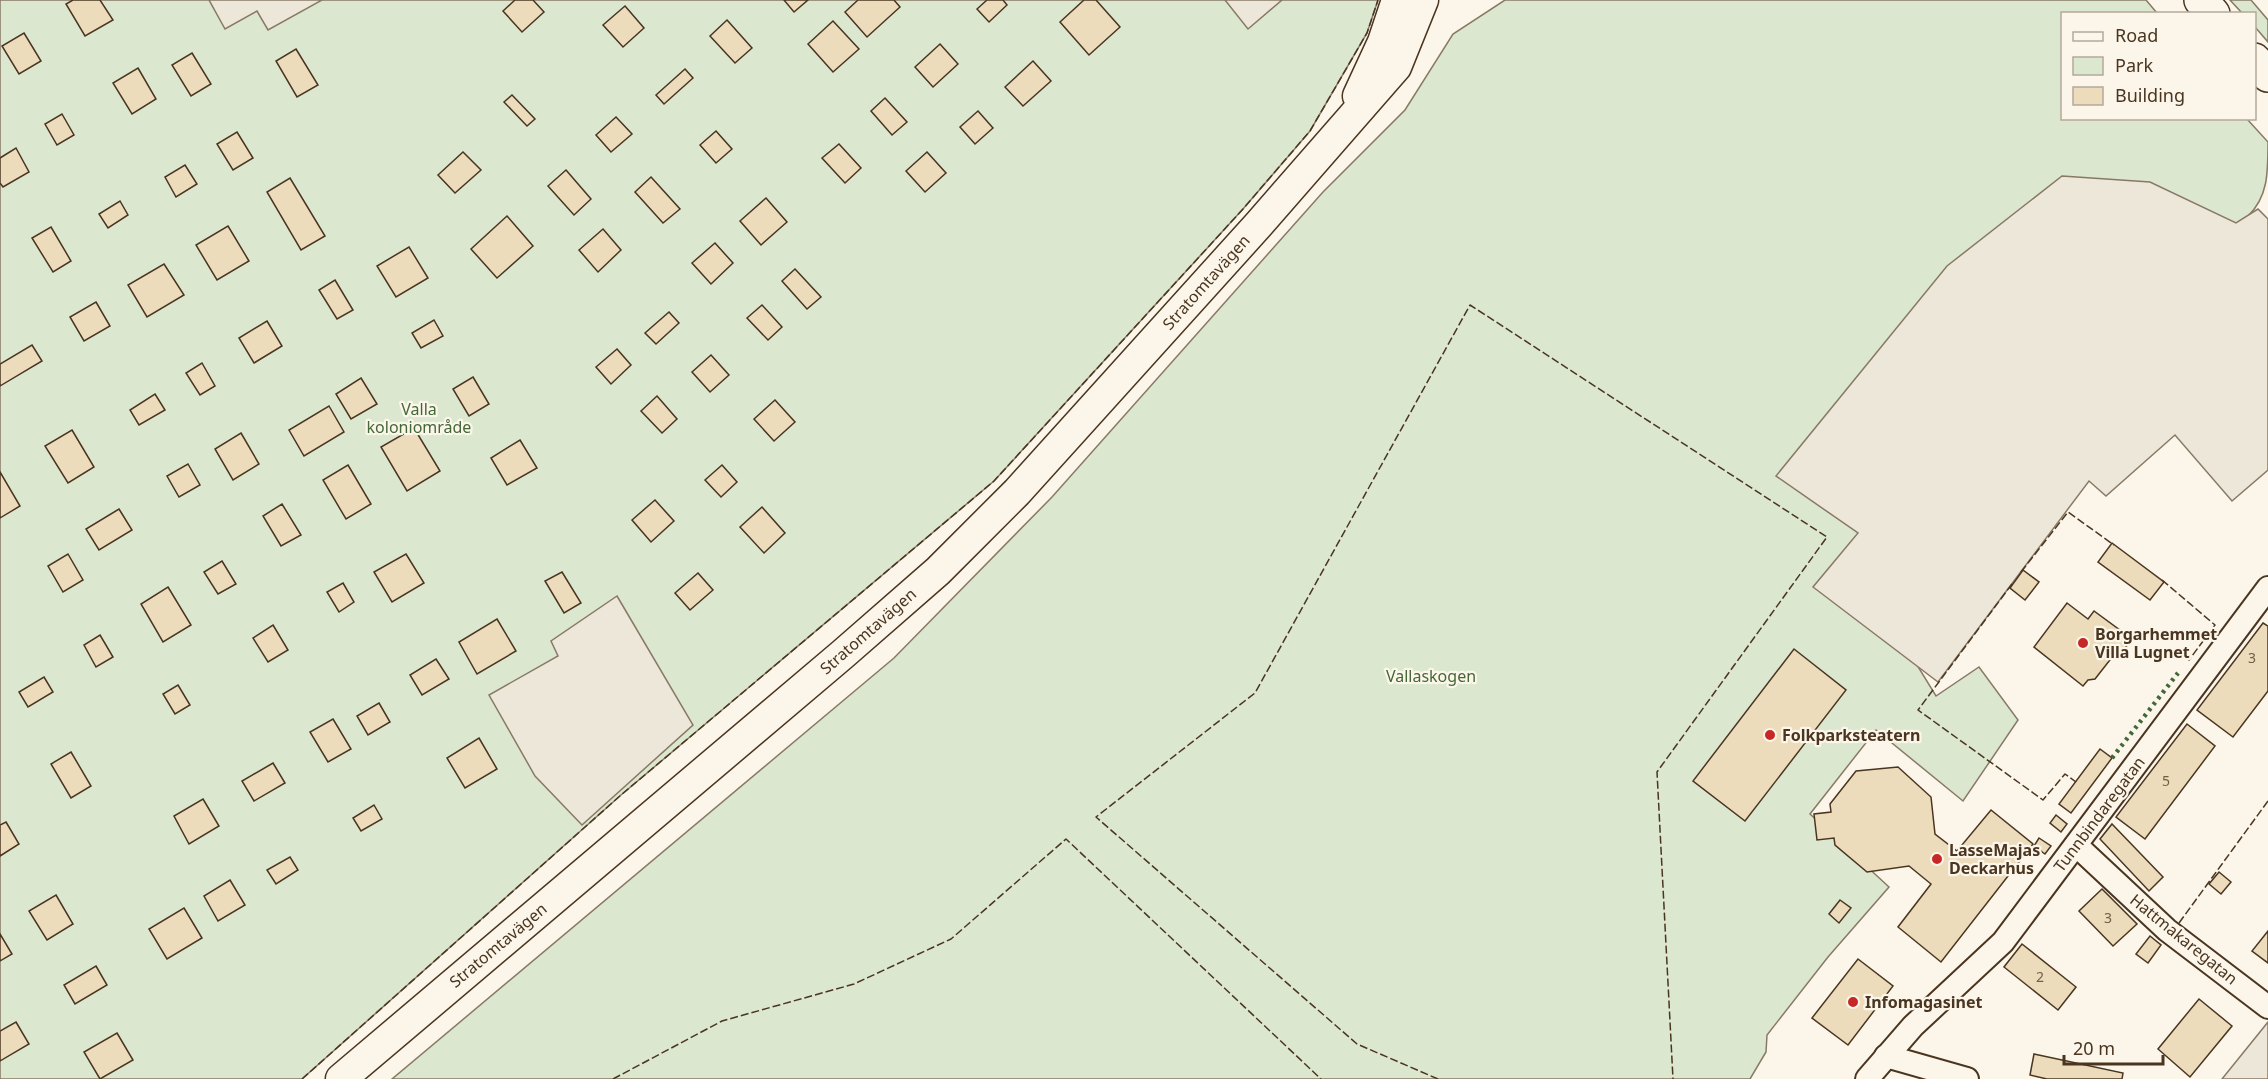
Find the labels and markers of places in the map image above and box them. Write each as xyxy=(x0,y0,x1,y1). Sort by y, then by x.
place label: Borgarhemmet Villa Lugnet xyxy=(2095,623,2217,663)
marker: Borgarhemmet Villa Lugnet xyxy=(2076,636,2090,650)
place label: Folkparksteatern xyxy=(1782,724,1920,746)
marker: Folkparksteatern xyxy=(1763,728,1777,742)
place label: LasseMajas Deckarhus xyxy=(1949,839,2040,879)
marker: LasseMajas Deckarhus xyxy=(1930,852,1944,866)
place label: Infomagasinet xyxy=(1865,991,1982,1013)
marker: Infomagasinet xyxy=(1846,995,1860,1009)

